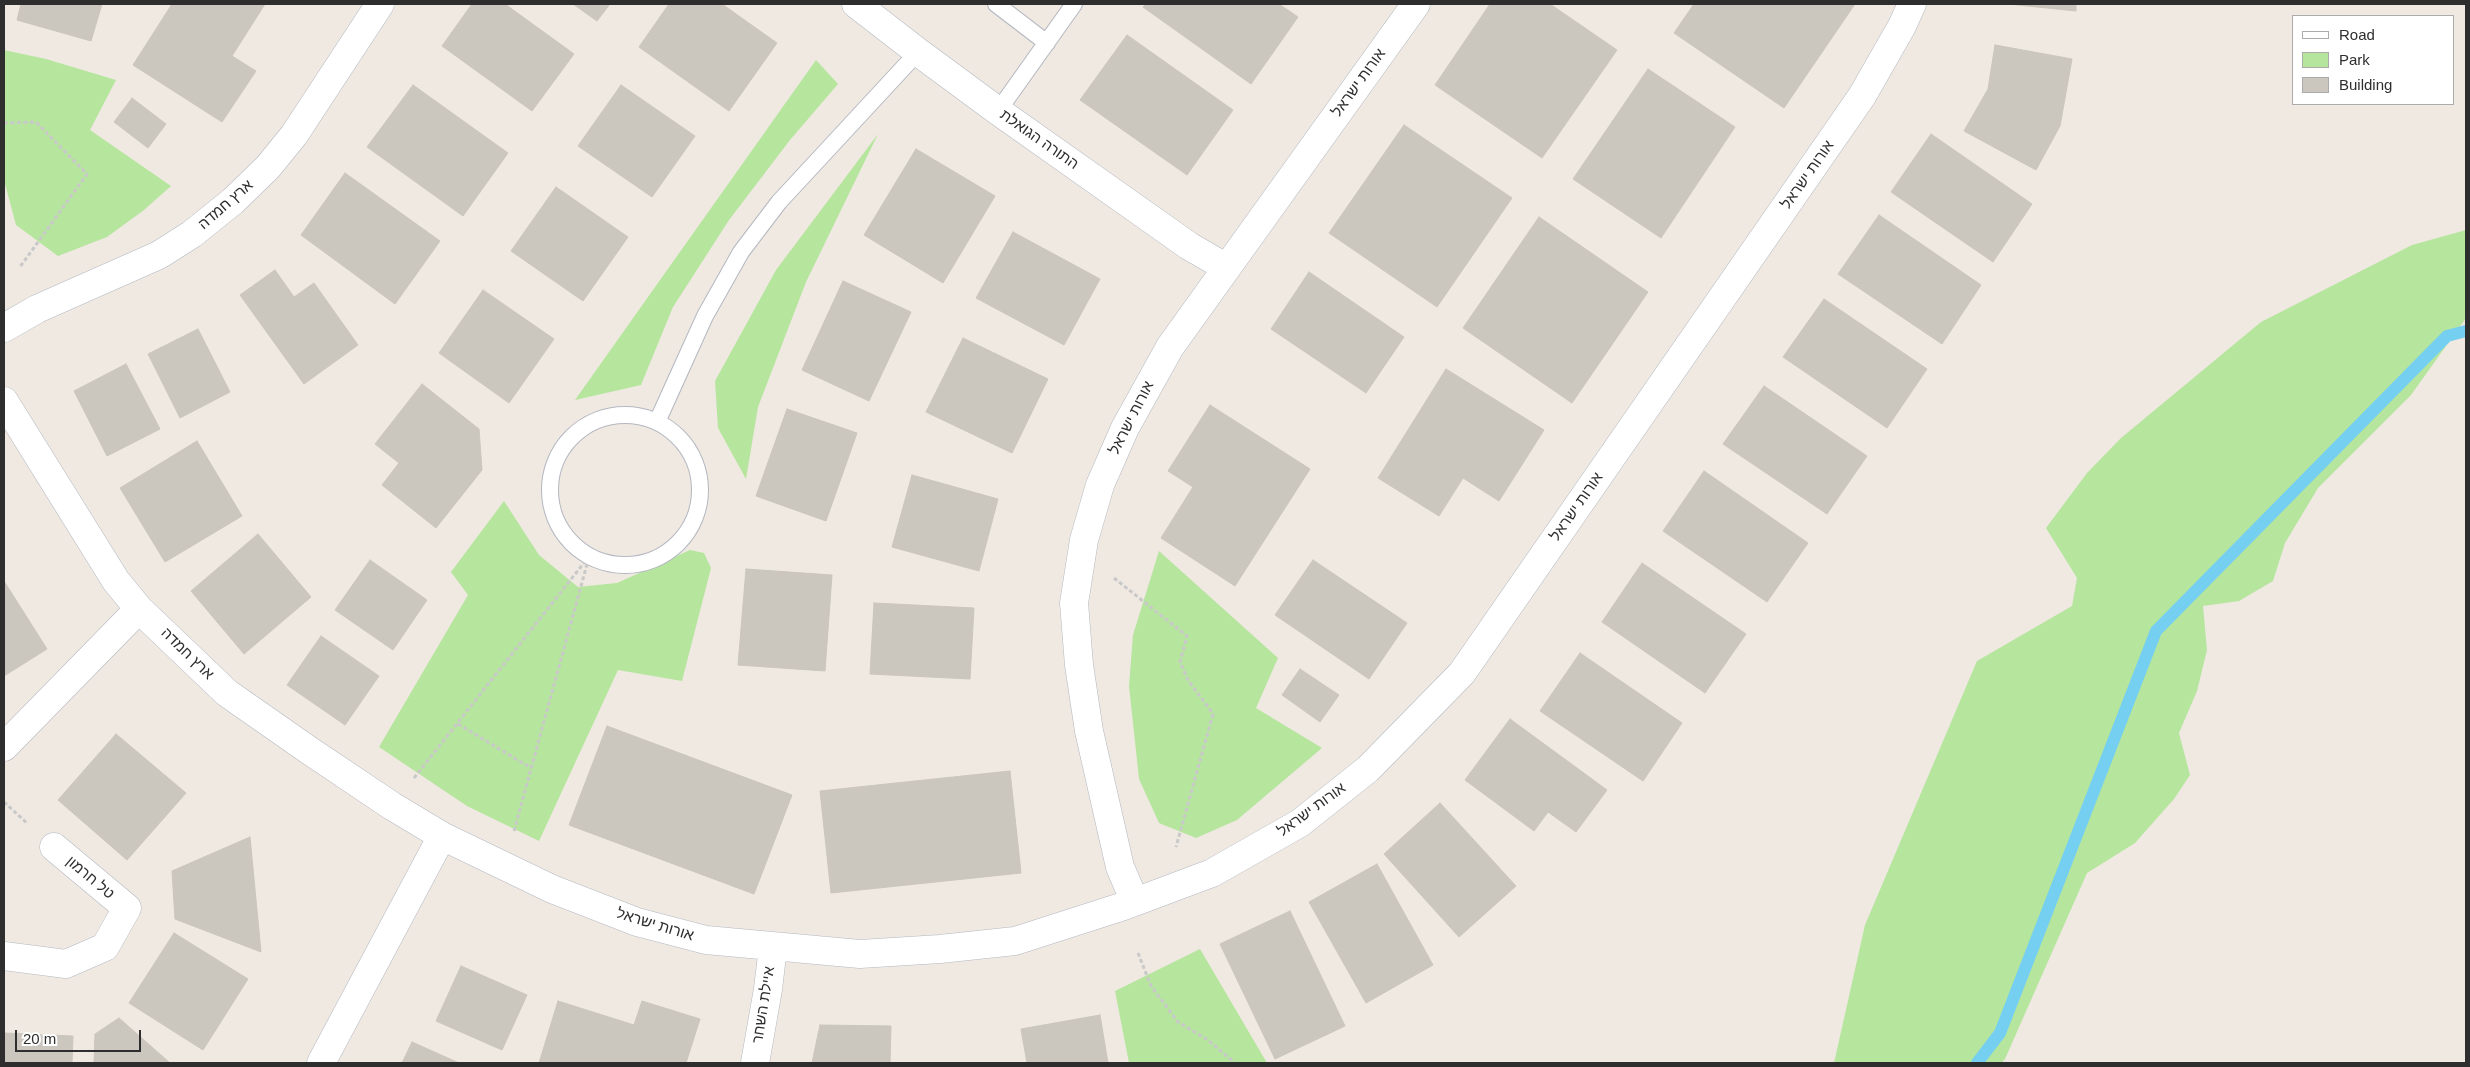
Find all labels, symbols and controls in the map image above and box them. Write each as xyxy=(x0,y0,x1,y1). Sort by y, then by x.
legend xyxy=(2292,15,2455,105)
text: Road xyxy=(2339,26,2375,43)
street label: אורות ישראל xyxy=(1328,45,1390,121)
text: Park xyxy=(2339,51,2370,68)
text: Building xyxy=(2339,76,2392,93)
street label: התורה הגואלת xyxy=(996,106,1082,174)
street label: אורות ישראל xyxy=(1778,137,1838,213)
street label: ארץ חמדה xyxy=(195,176,257,234)
street label: אורות ישראל xyxy=(1106,378,1158,458)
street label: אורות ישראל xyxy=(1547,469,1607,545)
street label: ארץ חמדה xyxy=(157,624,217,684)
street label: אורות ישראל xyxy=(1274,779,1350,841)
street label: טל חרמון xyxy=(62,853,118,903)
street label: אורות ישראל xyxy=(614,905,696,945)
street label: איילת השחר xyxy=(749,965,779,1045)
scale bar xyxy=(18,1020,144,1052)
text: 20 m xyxy=(23,1030,56,1047)

